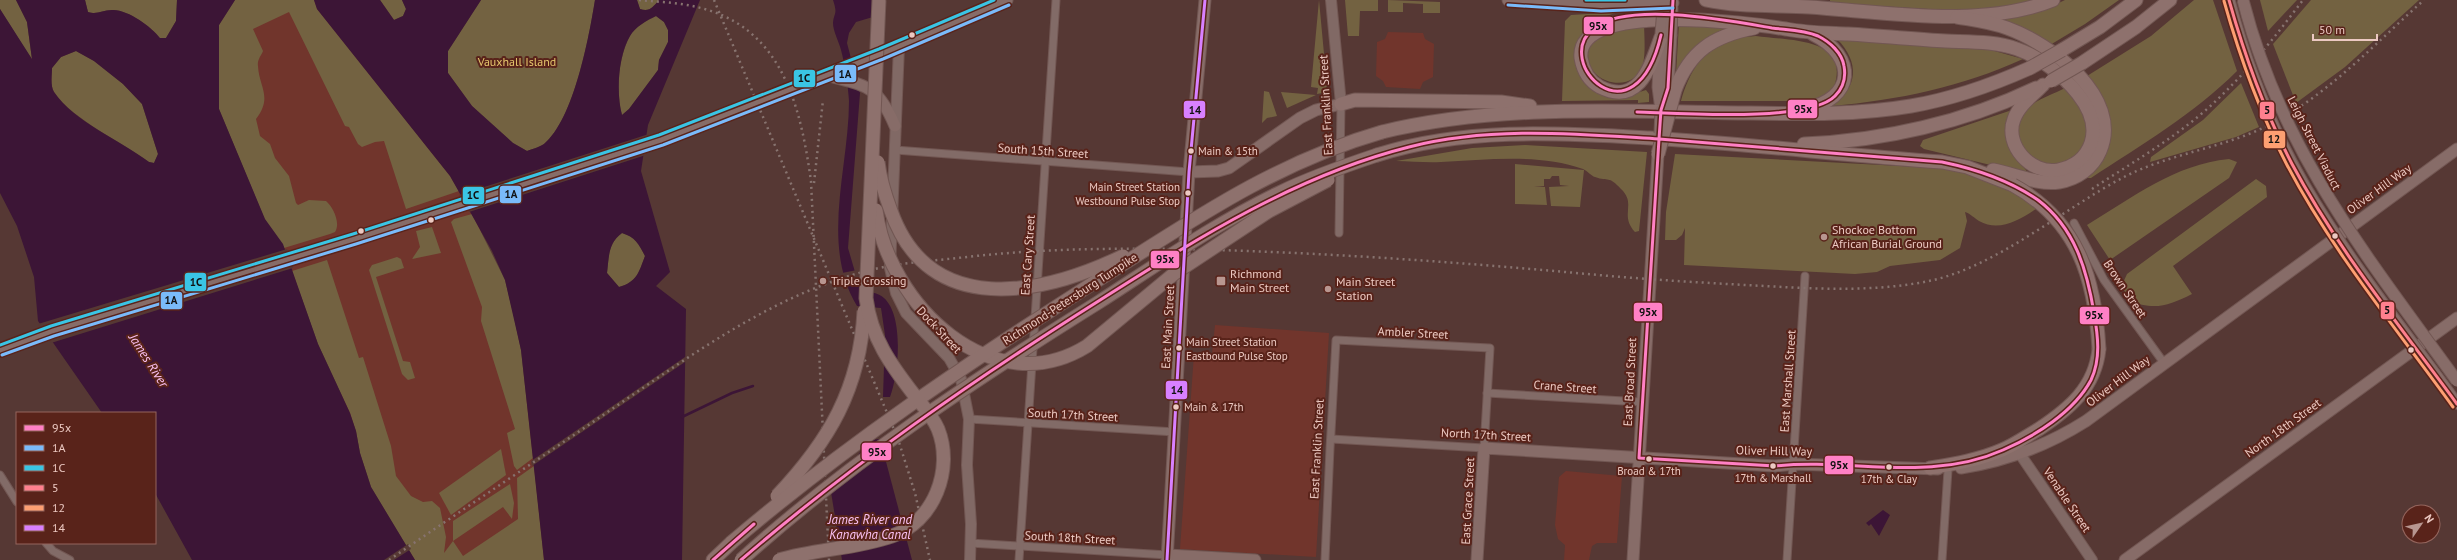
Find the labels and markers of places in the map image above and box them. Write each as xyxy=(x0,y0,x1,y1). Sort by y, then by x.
unlabelled marker xyxy=(907,30,917,40)
place label: Main & 15th xyxy=(1198,144,1258,158)
marker: Main & 15th xyxy=(1186,146,1196,156)
place label: Main Street Station Westbound Pulse Stop xyxy=(1075,180,1180,208)
marker: Main Street Station Westbound Pulse Stop xyxy=(1183,188,1193,198)
unlabelled marker xyxy=(426,215,436,225)
place label: Shockoe Bottom African Burial Ground xyxy=(1832,222,1942,251)
unlabelled marker xyxy=(356,226,366,236)
unlabelled marker xyxy=(2330,231,2340,241)
marker: Shockoe Bottom African Burial Ground xyxy=(1819,232,1829,242)
place label: Richmond Main Street xyxy=(1230,266,1289,295)
place label: Triple Crossing xyxy=(831,273,906,288)
place label: Main Street Station xyxy=(1336,274,1395,303)
marker: Richmond Main Street xyxy=(1215,275,1227,287)
marker: Triple Crossing xyxy=(818,276,828,286)
marker: Main Street Station xyxy=(1323,284,1333,294)
place label: Main Street Station Eastbound Pulse Stop xyxy=(1186,335,1288,363)
marker: Main Street Station Eastbound Pulse Stop xyxy=(1174,343,1184,353)
unlabelled marker xyxy=(2406,345,2416,355)
place label: Main & 17th xyxy=(1184,400,1243,414)
marker: Main & 17th xyxy=(1171,402,1181,412)
marker: Broad & 17th xyxy=(1644,454,1654,464)
marker: 17th & Marshall xyxy=(1768,461,1778,471)
marker: 17th & Clay xyxy=(1884,462,1894,472)
place label: Broad & 17th xyxy=(1617,464,1681,478)
place label: 17th & Marshall xyxy=(1735,471,1812,485)
place label: 17th & Clay xyxy=(1861,472,1918,486)

